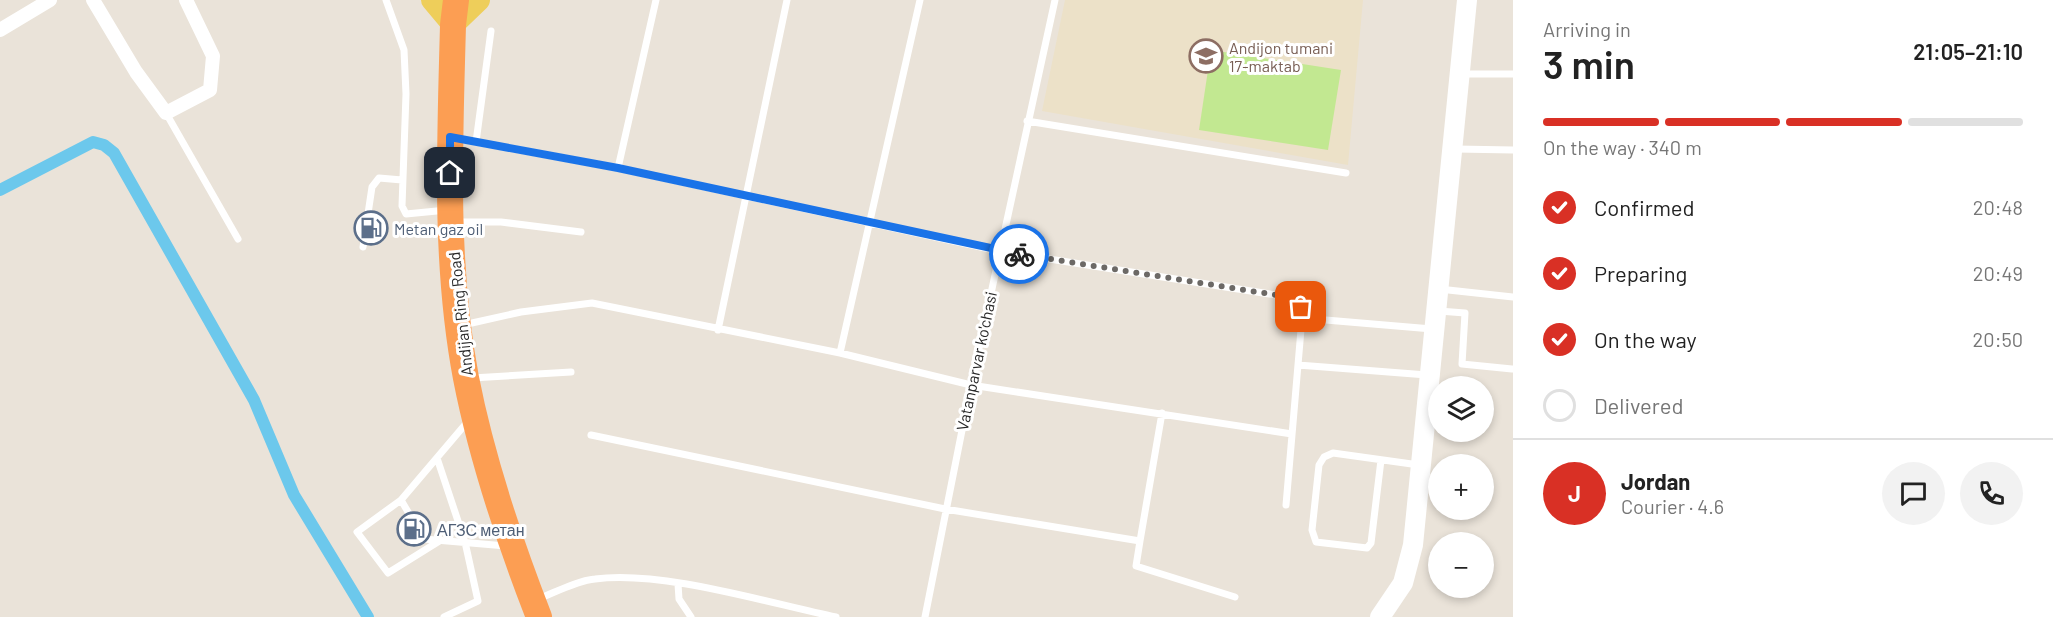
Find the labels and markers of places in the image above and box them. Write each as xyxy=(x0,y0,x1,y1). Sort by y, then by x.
school or university icon: Andijon tumani 17-maktab xyxy=(1188,38,1224,74)
place label: Andijon tumani 17-maktab xyxy=(1229,38,1333,75)
pin xyxy=(424,147,475,198)
fuel station icon: Metan gaz oil xyxy=(353,210,389,246)
place label: Metan gaz oil xyxy=(394,219,483,238)
pin xyxy=(1275,281,1326,332)
fuel station icon: АГЗС метан xyxy=(396,511,432,547)
place label: АГЗС метан xyxy=(437,520,524,539)

